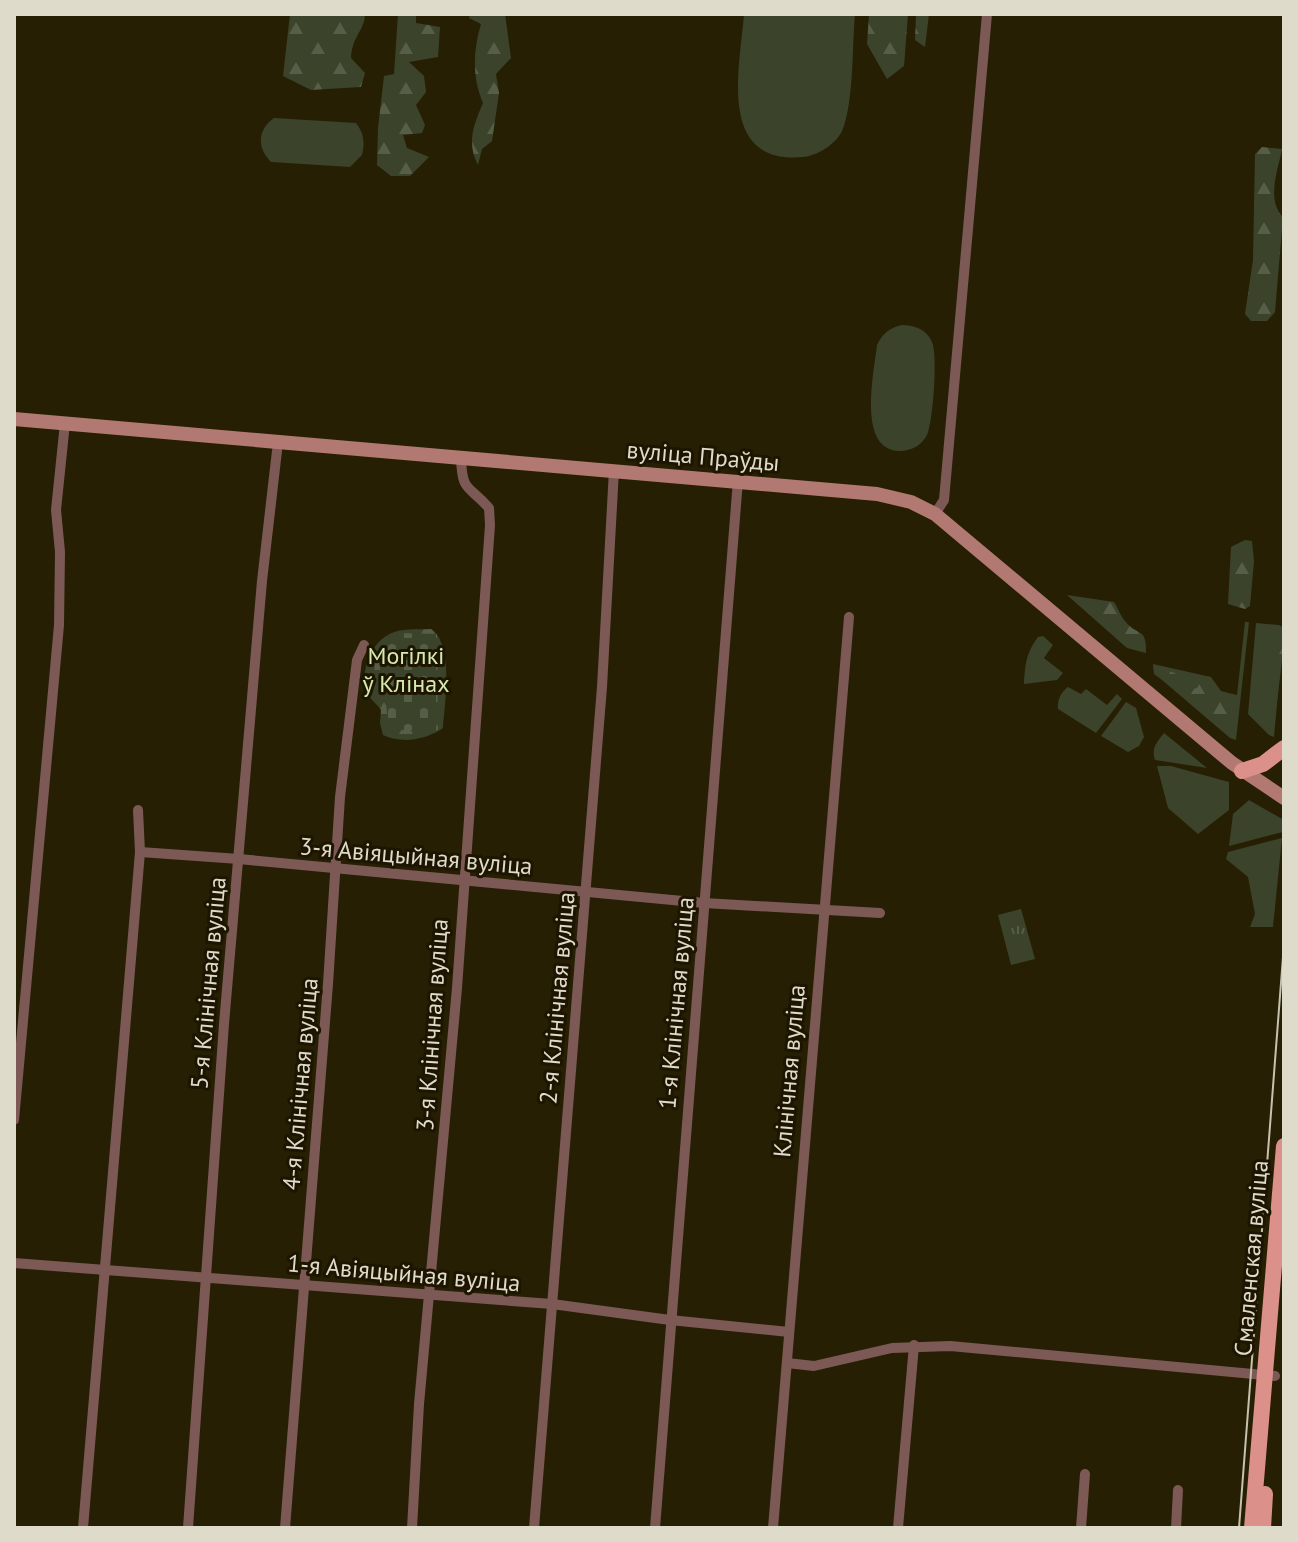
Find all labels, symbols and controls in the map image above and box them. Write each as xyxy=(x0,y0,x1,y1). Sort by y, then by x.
street label: вуліца Праўды xyxy=(625,434,781,478)
park label: Могілкі ў Клінах xyxy=(362,640,450,699)
street label: 3-я Авіяцыйная вуліца xyxy=(298,830,534,882)
street label: 5-я Клінічная вуліца xyxy=(183,876,233,1090)
street label: 2-я Клінічная вуліца xyxy=(532,891,582,1105)
street label: 1-я Клінічная вуліца xyxy=(651,896,701,1110)
street label: 3-я Клінічная вуліца xyxy=(409,918,455,1132)
street label: 4-я Клінічная вуліца xyxy=(275,977,325,1191)
street label: Клінічная вуліца xyxy=(766,983,812,1159)
street label: Смаленская вуліца xyxy=(1227,1159,1275,1357)
street label: 1-я Авіяцыйная вуліца xyxy=(286,1247,522,1299)

